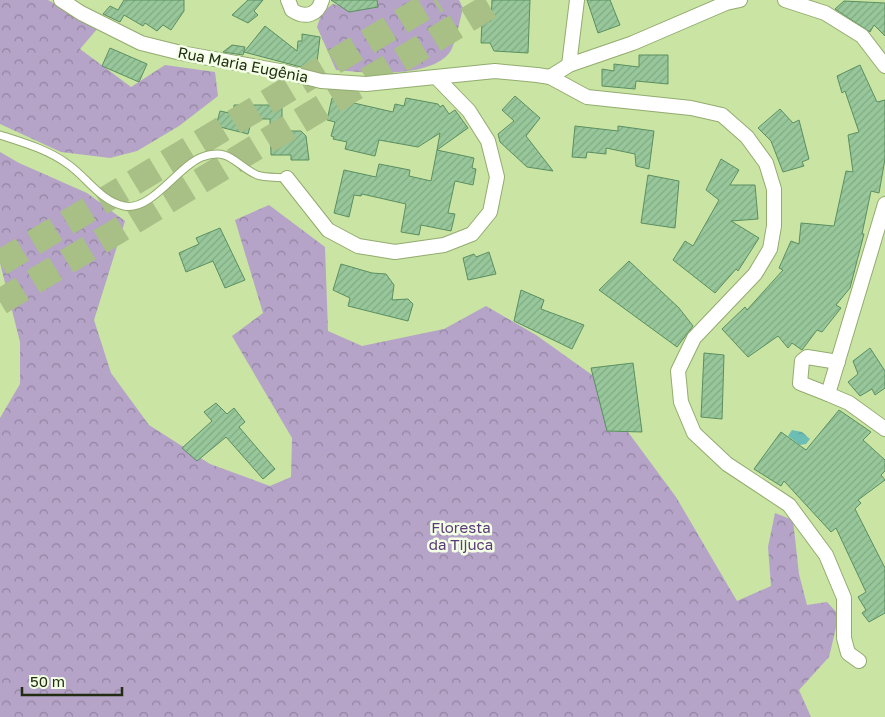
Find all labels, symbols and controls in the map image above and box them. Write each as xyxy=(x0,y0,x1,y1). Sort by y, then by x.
street label: Rua Maria Eugênia xyxy=(176,43,310,85)
park label: Floresta da Tijuca xyxy=(429,518,493,553)
scale bar xyxy=(22,664,122,696)
text: 50 m xyxy=(30,672,65,690)

